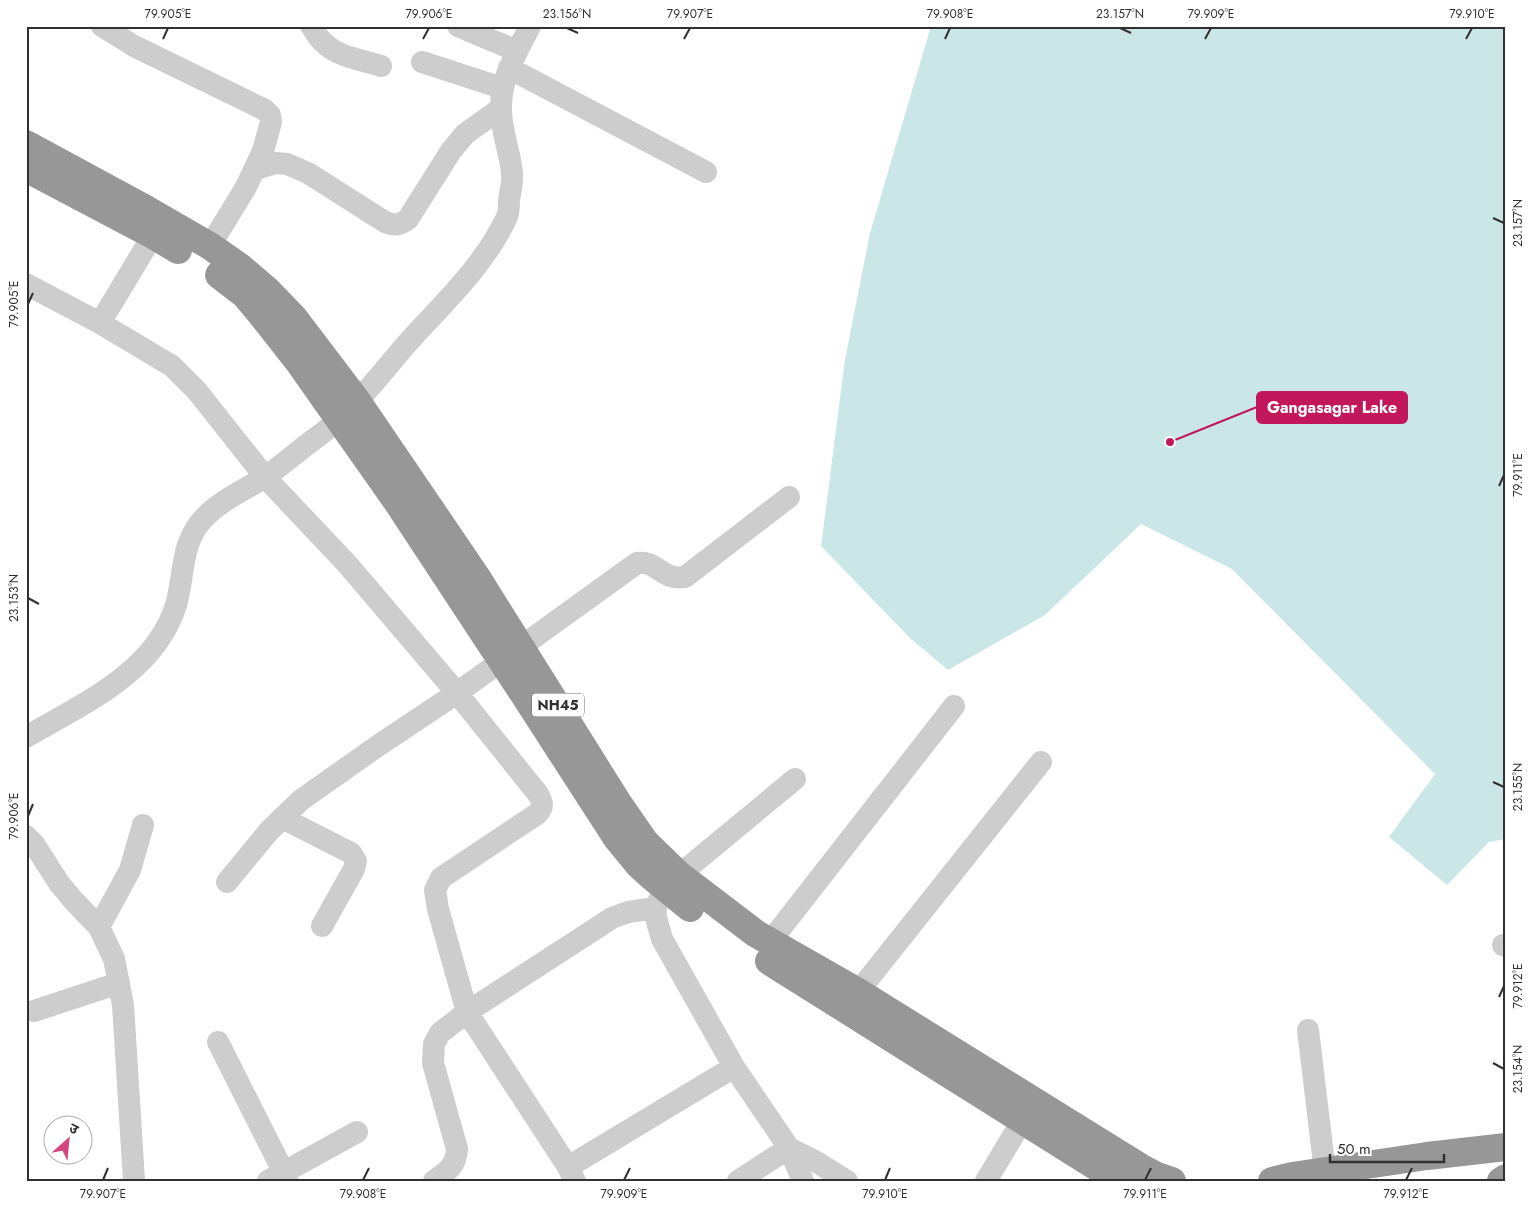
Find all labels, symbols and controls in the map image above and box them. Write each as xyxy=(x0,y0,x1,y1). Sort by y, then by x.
text: 79.905°E xyxy=(145,5,191,23)
text: 79.906°E xyxy=(406,5,452,23)
text: 23.156°N xyxy=(543,5,591,23)
text: 79.907°E xyxy=(667,5,713,23)
text: 79.908°E xyxy=(927,5,973,23)
text: 23.157°N xyxy=(1096,5,1144,23)
text: 79.909°E xyxy=(1188,5,1234,23)
text: 79.910°E xyxy=(1449,5,1495,23)
text: 23.157°N xyxy=(1509,199,1527,247)
text: 79.905°E xyxy=(5,281,23,327)
callout: Gangasagar Lake xyxy=(1257,392,1407,423)
text: Gangasagar Lake xyxy=(1267,396,1397,419)
text: 79.911°E xyxy=(1509,453,1527,497)
text: 23.153°N xyxy=(5,574,23,622)
road number: NH45 xyxy=(532,694,584,716)
text: 23.155°N xyxy=(1509,763,1527,811)
text: 79.906°E xyxy=(5,793,23,839)
text: 79.912°E xyxy=(1509,963,1527,1009)
text: 23.154°N xyxy=(1509,1045,1527,1093)
north arrow xyxy=(42,1114,92,1164)
text: उ xyxy=(66,1118,83,1140)
scale bar xyxy=(1330,1132,1443,1164)
text: 50 m xyxy=(1337,1138,1371,1160)
text: 79.907°E xyxy=(80,1185,126,1203)
text: 79.908°E xyxy=(340,1185,386,1203)
text: 79.909°E xyxy=(601,1185,647,1203)
text: 79.910°E xyxy=(862,1185,908,1203)
text: 79.911°E xyxy=(1123,1185,1167,1203)
text: 79.912°E xyxy=(1383,1185,1429,1203)

